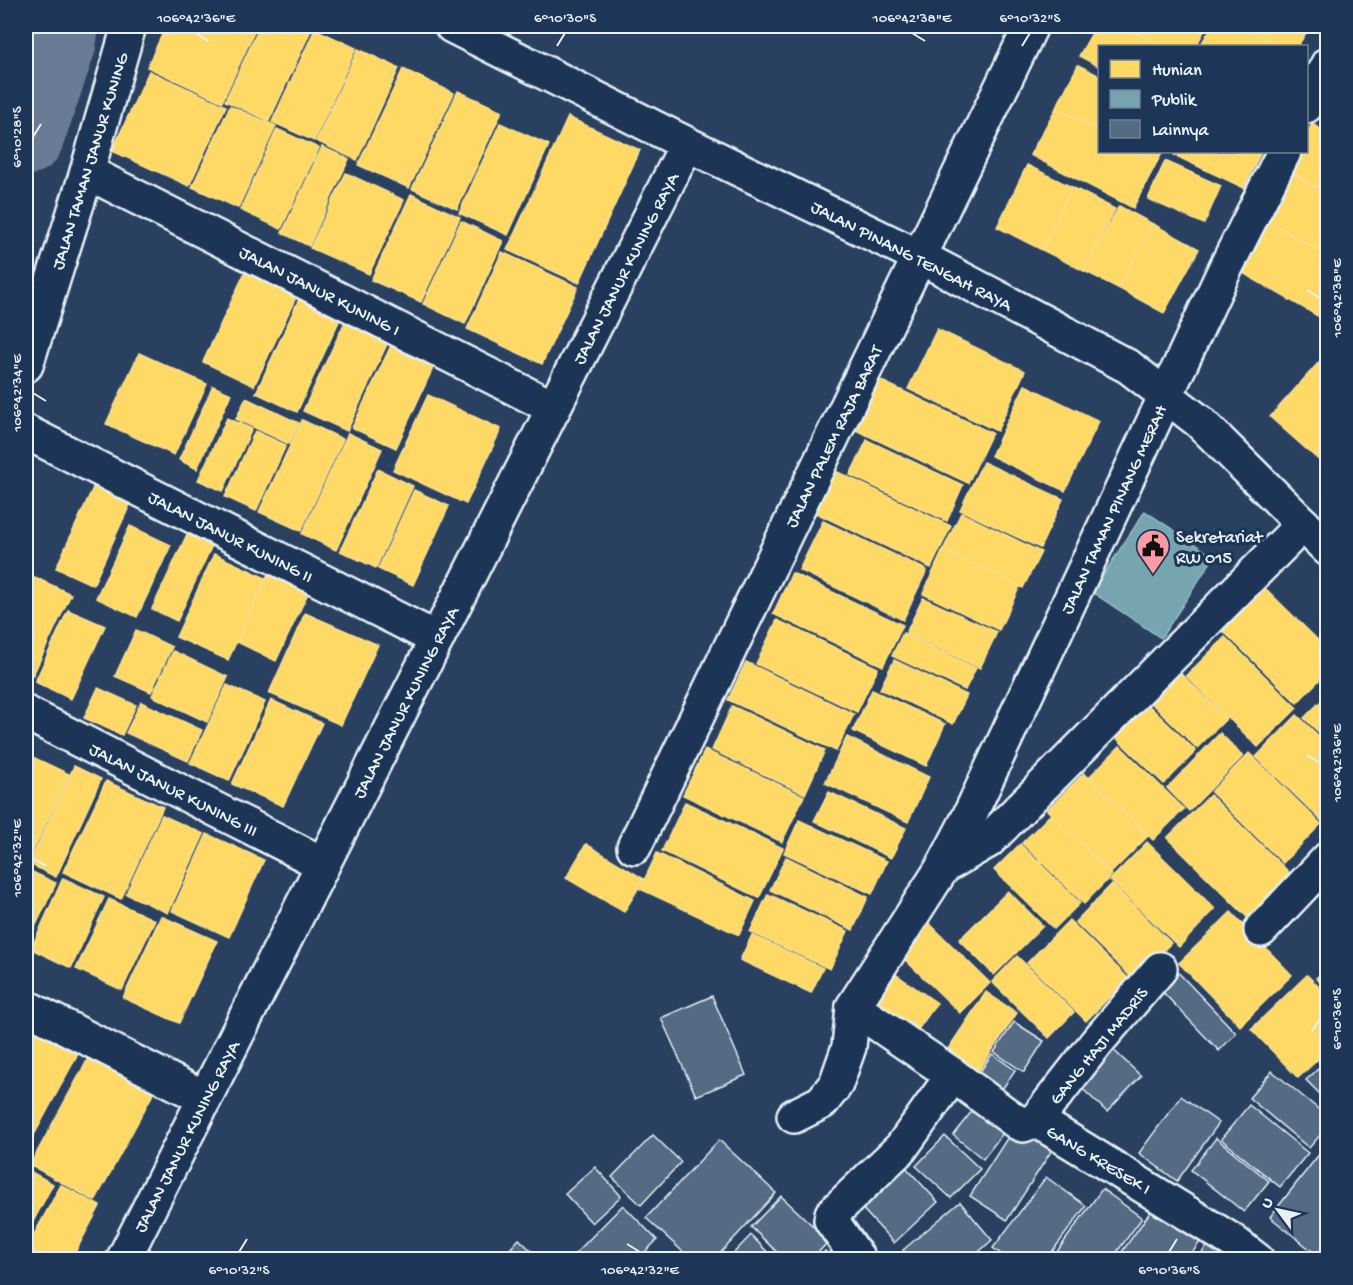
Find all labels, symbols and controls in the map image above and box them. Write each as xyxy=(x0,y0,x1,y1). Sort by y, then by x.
text: 106°42'36"E xyxy=(156,10,236,28)
text: 6°10'30"S xyxy=(534,10,596,28)
text: 106°42'38"E xyxy=(872,10,952,28)
text: 6°10'32"S xyxy=(999,10,1061,28)
legend xyxy=(1098,45,1308,153)
street label: JALAN TAMAN JANUR KUNING xyxy=(48,50,135,273)
text: Hunian xyxy=(1152,61,1202,82)
text: Publik xyxy=(1151,91,1198,112)
text: 6°10'28"S xyxy=(9,106,27,168)
text: Lainnya xyxy=(1152,121,1209,142)
street label: JALAN JANUR KUNING RAYA xyxy=(570,169,685,368)
street label: JALAN PINANG TENGAH RAYA xyxy=(807,197,1016,318)
street label: JALAN JANUR KUNING I xyxy=(235,243,403,342)
text: 106°42'38"E xyxy=(1329,258,1347,338)
street label: JALAN PALEM RAJA BARAT xyxy=(782,342,889,531)
text: 106°42'34"E xyxy=(9,354,27,433)
street label: JALAN TAMAN PINANG MERAH xyxy=(1058,402,1173,618)
street label: JALAN JANUR KUNING II xyxy=(144,488,316,589)
public building icon: Sekretariat RW 015 xyxy=(1135,528,1171,575)
place label: Sekretariat RW 015 xyxy=(1176,528,1264,570)
street label: JALAN JANUR KUNING RAYA xyxy=(350,603,465,802)
text: 106°42'36"E xyxy=(1329,723,1347,803)
street label: JALAN JANUR KUNING III xyxy=(85,740,261,843)
text: 106°42'32"E xyxy=(9,818,27,898)
street label: GANG HAJI MADRIS xyxy=(1046,983,1154,1110)
text: 6°10'36"S xyxy=(1329,988,1347,1050)
street label: JALAN JANUR KUNING RAYA xyxy=(131,1037,246,1236)
street label: GANG KRESEK I xyxy=(1042,1122,1154,1201)
north arrow xyxy=(1248,1180,1308,1240)
text: U xyxy=(1258,1194,1279,1213)
text: 6°10'32"S xyxy=(208,1262,270,1280)
text: 106°42'32"E xyxy=(600,1262,680,1280)
text: 6°10'36"S xyxy=(1138,1262,1200,1280)

